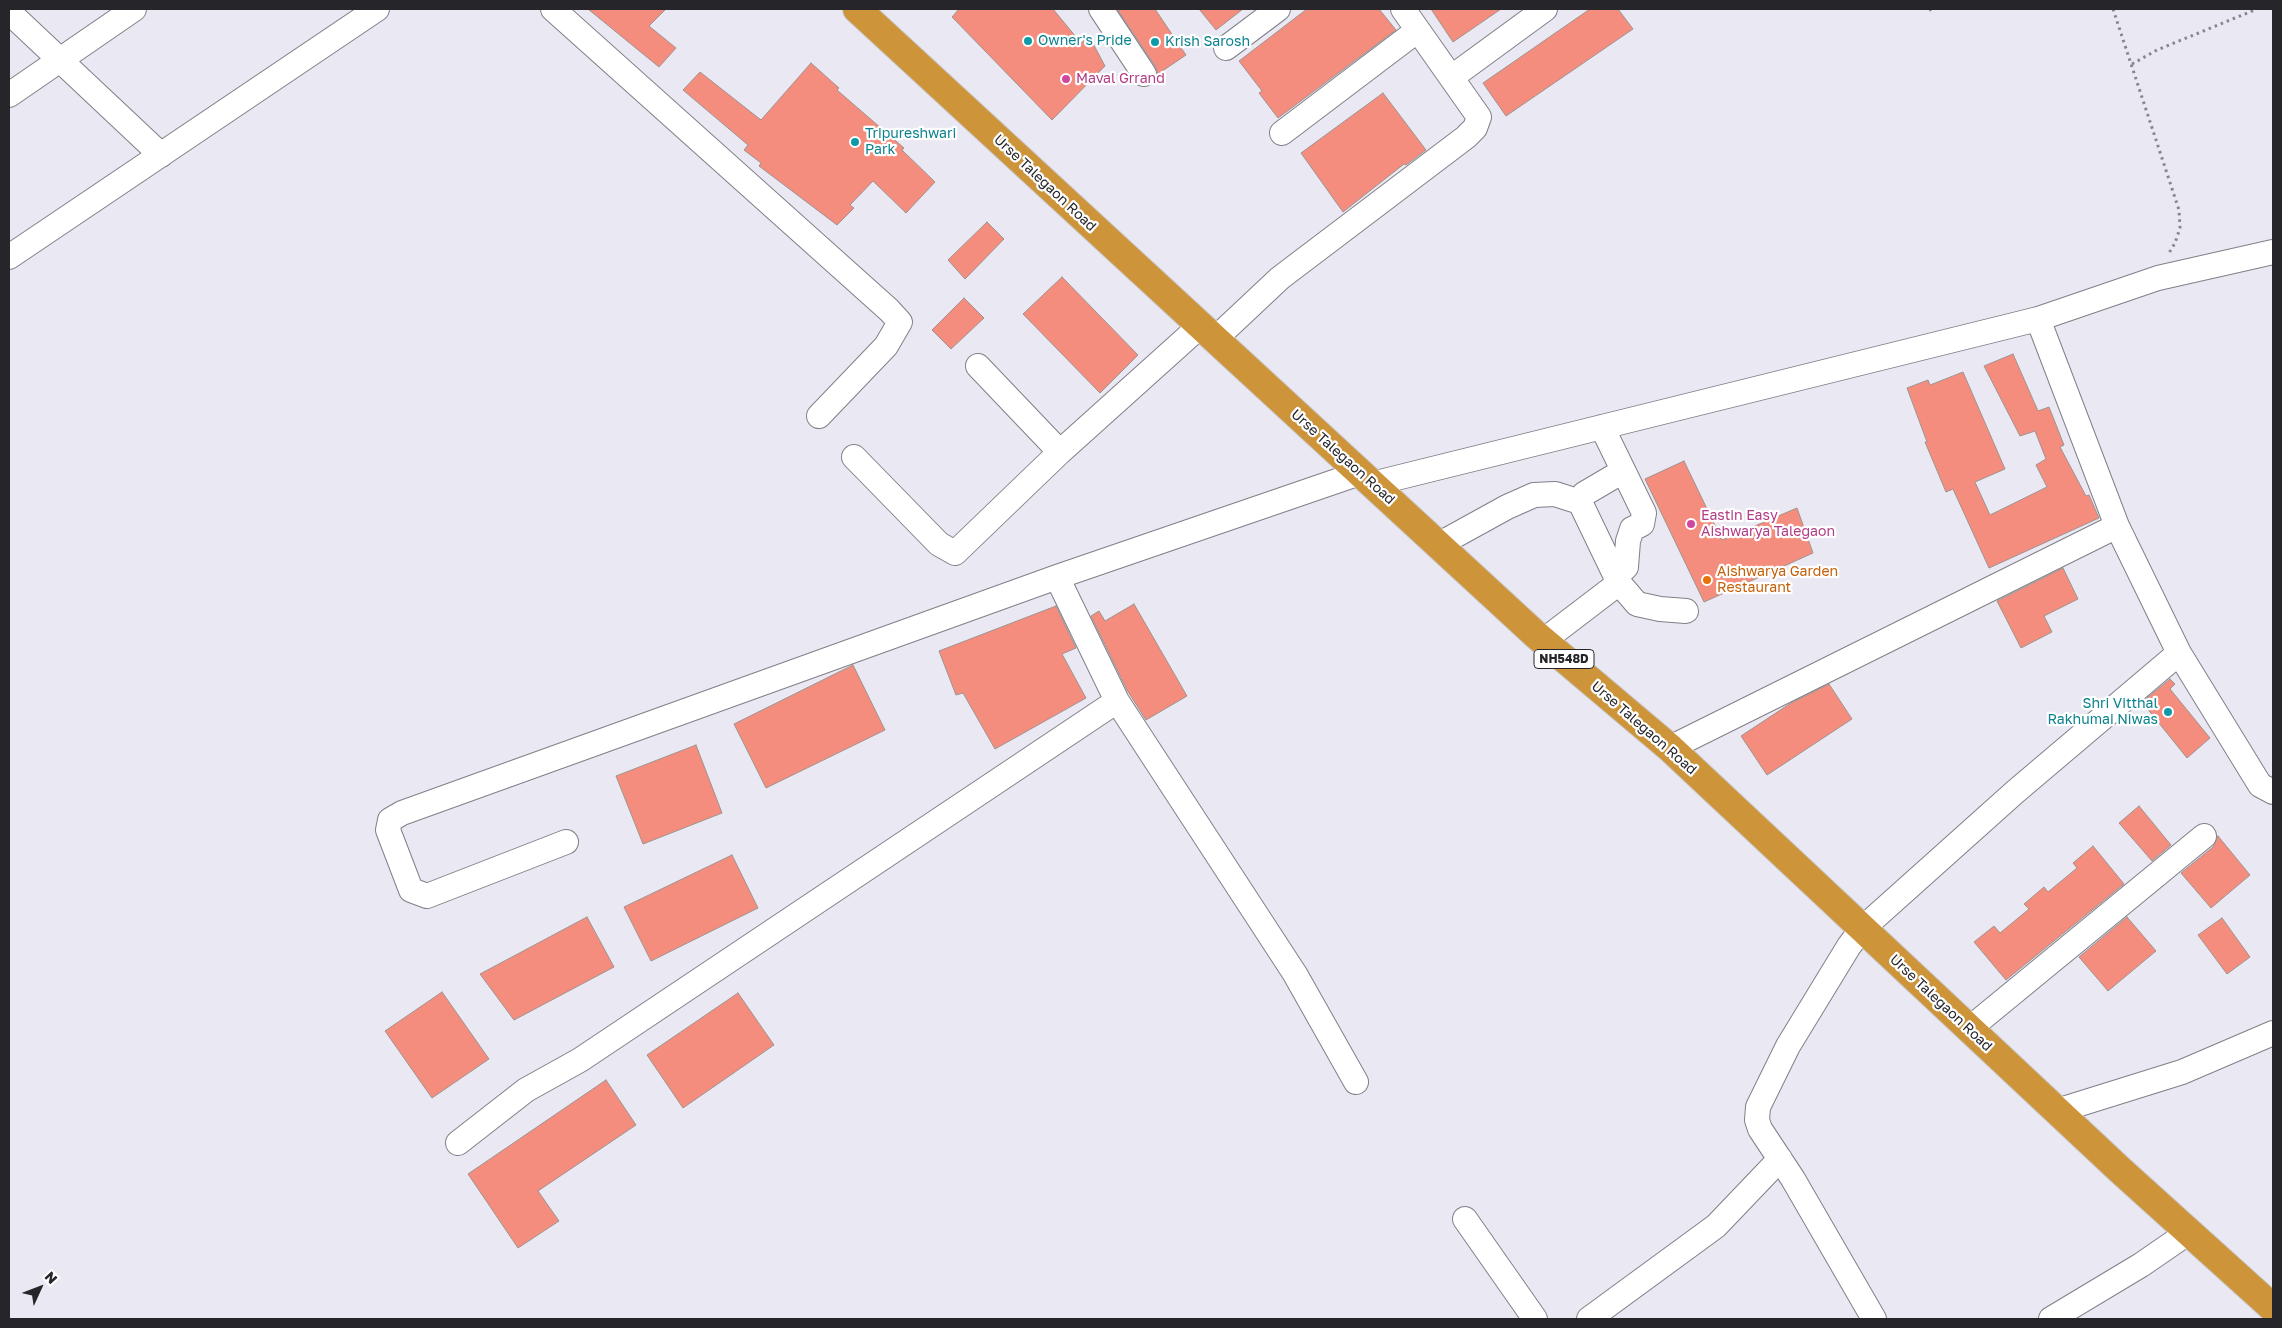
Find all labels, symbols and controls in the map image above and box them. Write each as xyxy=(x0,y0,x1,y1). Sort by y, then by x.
place label: Owner's Pride xyxy=(1038,33,1132,49)
place label: Krish Sarosh xyxy=(1165,34,1250,50)
marker: Owner's Pride xyxy=(1022,35,1034,47)
marker: Krish Sarosh xyxy=(1149,36,1161,48)
place label: Maval Grrand xyxy=(1076,71,1165,87)
marker: Maval Grrand xyxy=(1060,73,1072,85)
place label: Tripureshwari Park xyxy=(865,126,956,158)
street label: Urse Talegaon Road xyxy=(990,131,1100,235)
marker: Tripureshwari Park xyxy=(849,136,861,148)
street label: Urse Talegaon Road xyxy=(1288,406,1398,508)
place label: Eastin Easy Aishwarya Talegaon xyxy=(1701,508,1835,540)
marker: Eastin Easy Aishwarya Talegaon xyxy=(1685,518,1697,530)
place label: Aishwarya Garden Restaurant xyxy=(1717,564,1838,596)
marker: Aishwarya Garden Restaurant xyxy=(1701,574,1713,586)
road number: NH548D xyxy=(1534,650,1594,669)
street label: Urse Talegaon Road xyxy=(1588,678,1700,778)
place label: Shri Vitthal Rakhumai Niwas xyxy=(2047,696,2158,729)
marker: Shri Vitthal Rakhumai Niwas xyxy=(2162,706,2174,718)
street label: Urse Talegaon Road xyxy=(1886,951,1996,1055)
north arrow xyxy=(15,1263,65,1313)
text: N xyxy=(41,1268,61,1287)

